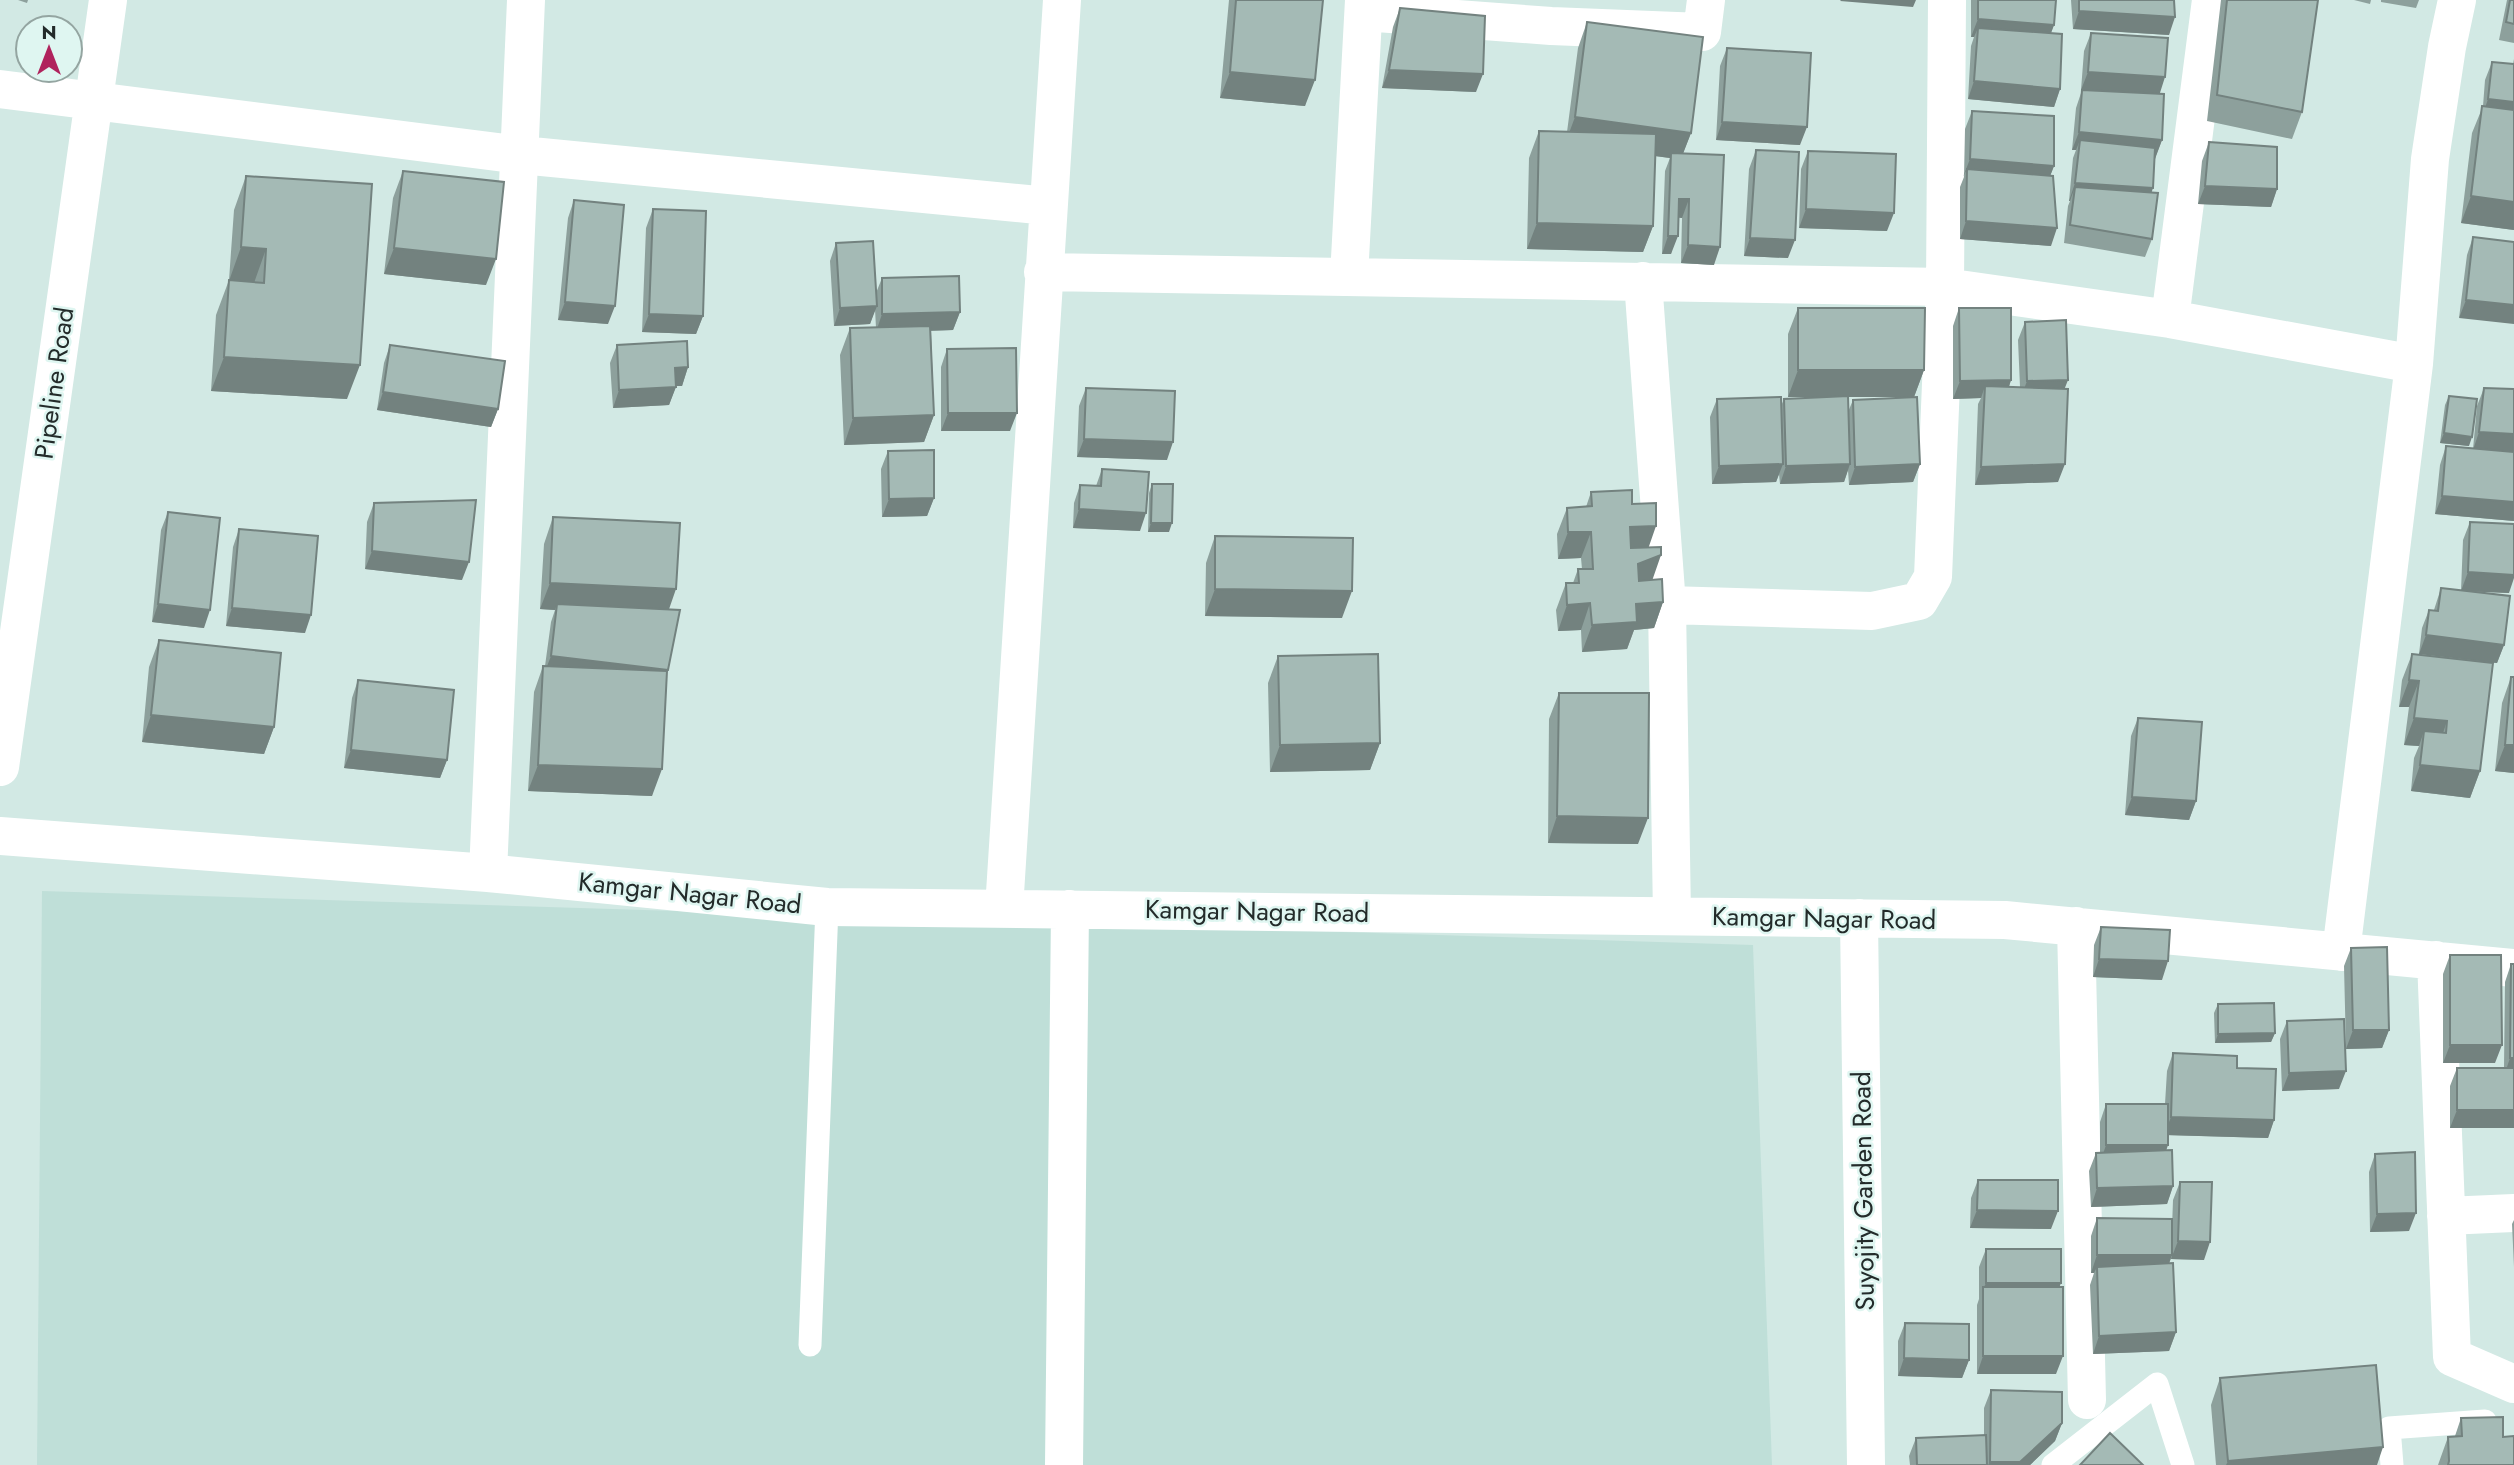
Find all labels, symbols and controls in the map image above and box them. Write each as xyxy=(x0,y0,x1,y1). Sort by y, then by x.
north arrow xyxy=(14,14,84,84)
text: N xyxy=(41,19,57,46)
street label: Pipeline Road xyxy=(25,305,83,461)
street label: Kamgar Nagar Road xyxy=(576,862,804,924)
street label: Kamgar Nagar Road xyxy=(1145,890,1369,932)
street label: Kamgar Nagar Road xyxy=(1712,897,1936,939)
street label: Suyojity Garden Road xyxy=(1842,1071,1884,1311)

